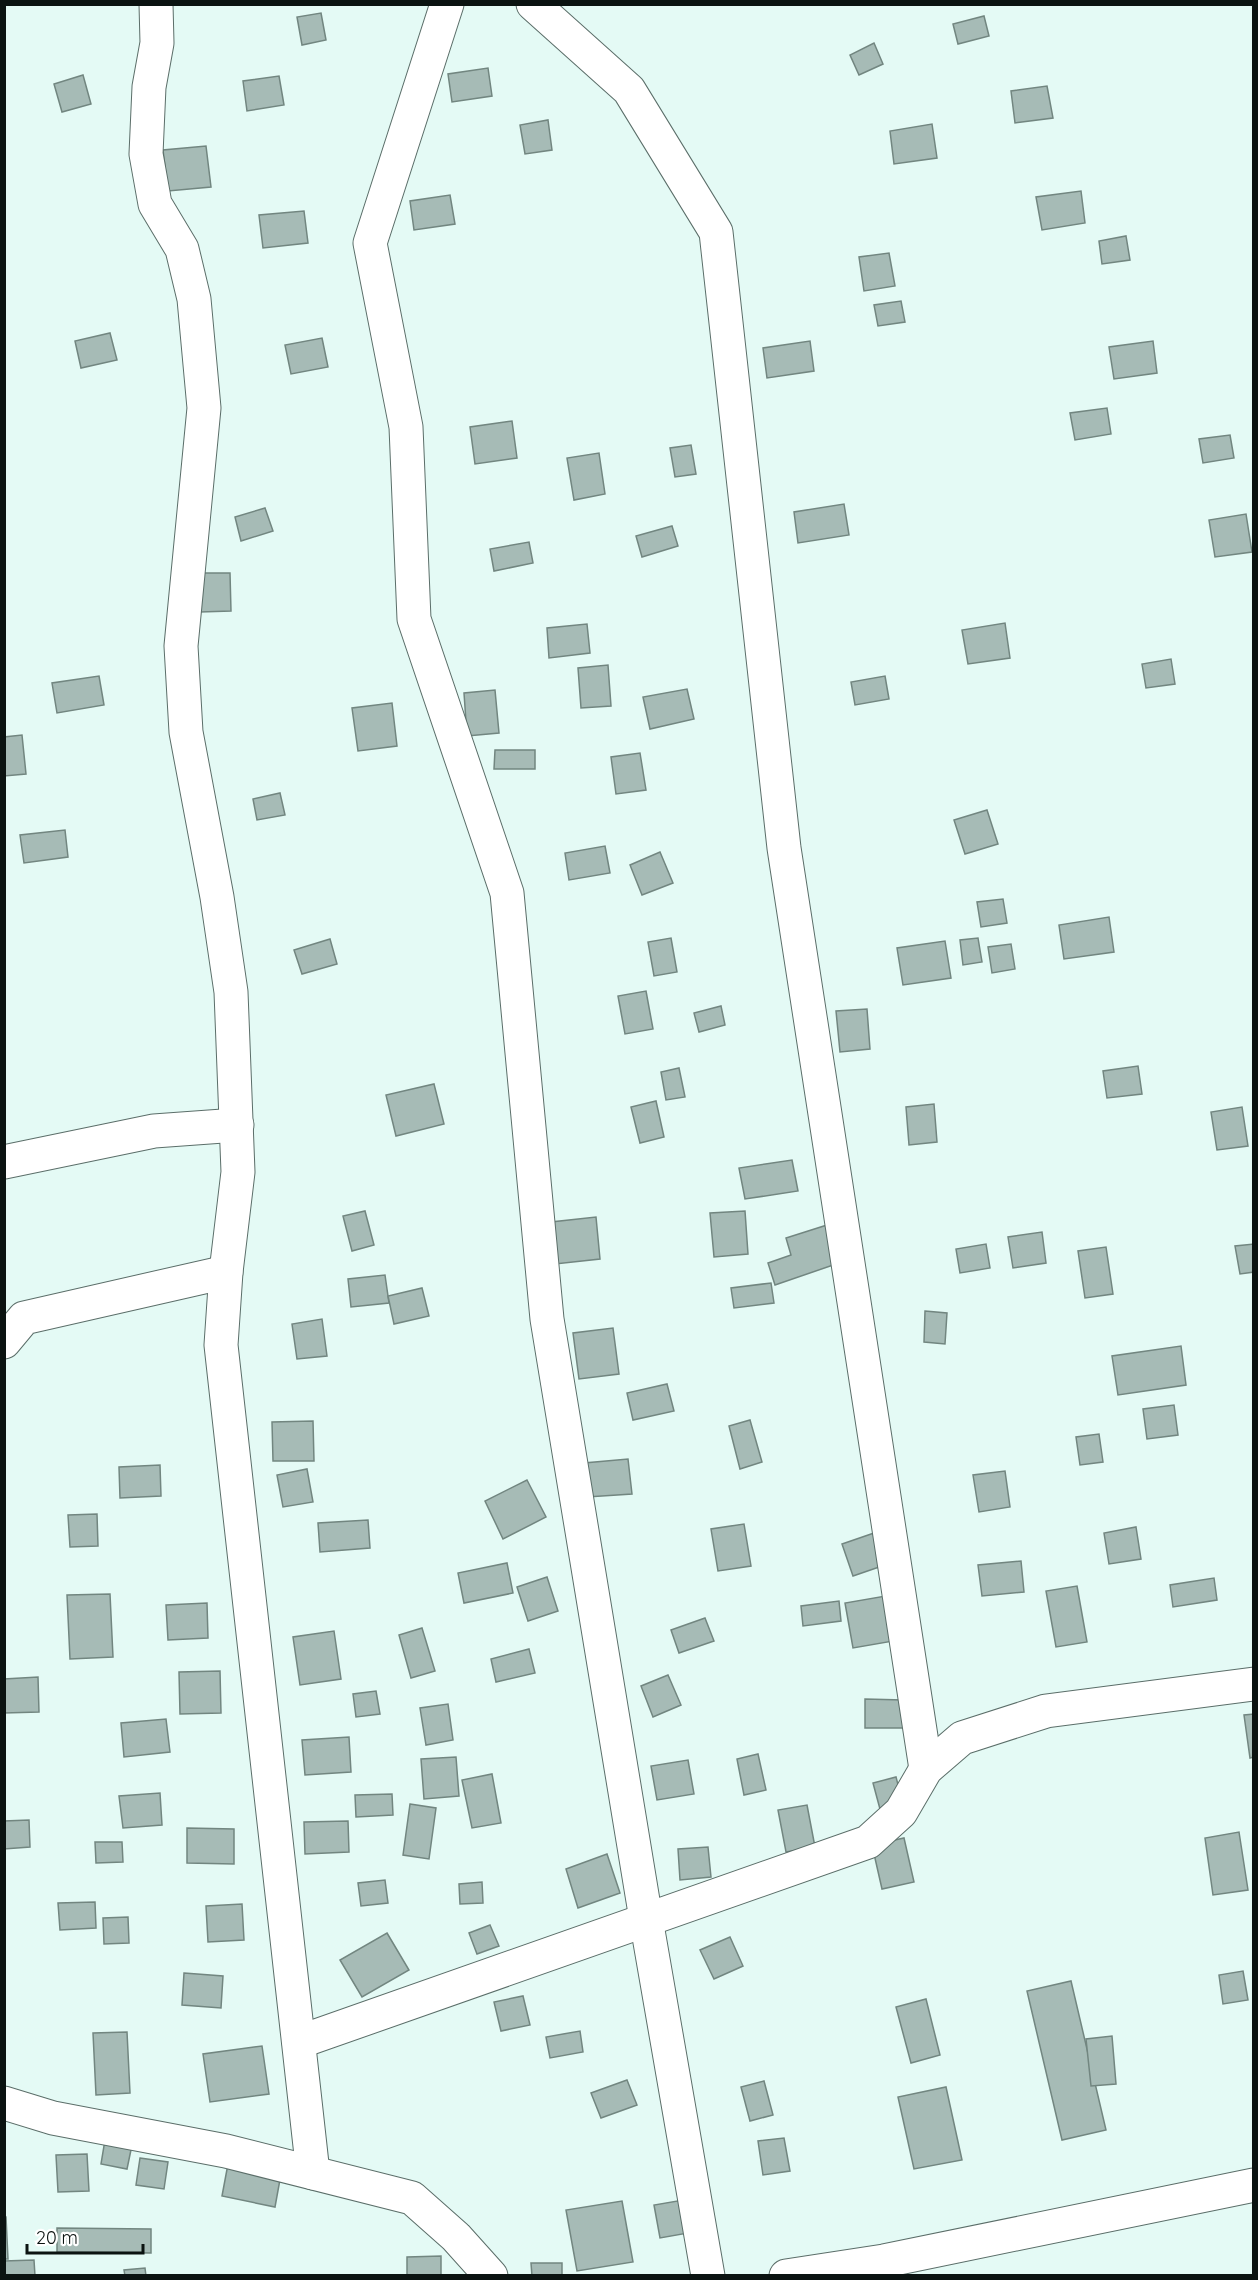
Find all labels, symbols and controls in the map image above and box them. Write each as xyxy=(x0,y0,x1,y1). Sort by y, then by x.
scale bar xyxy=(27,2217,142,2255)
text: 20 m xyxy=(36,2226,78,2249)

